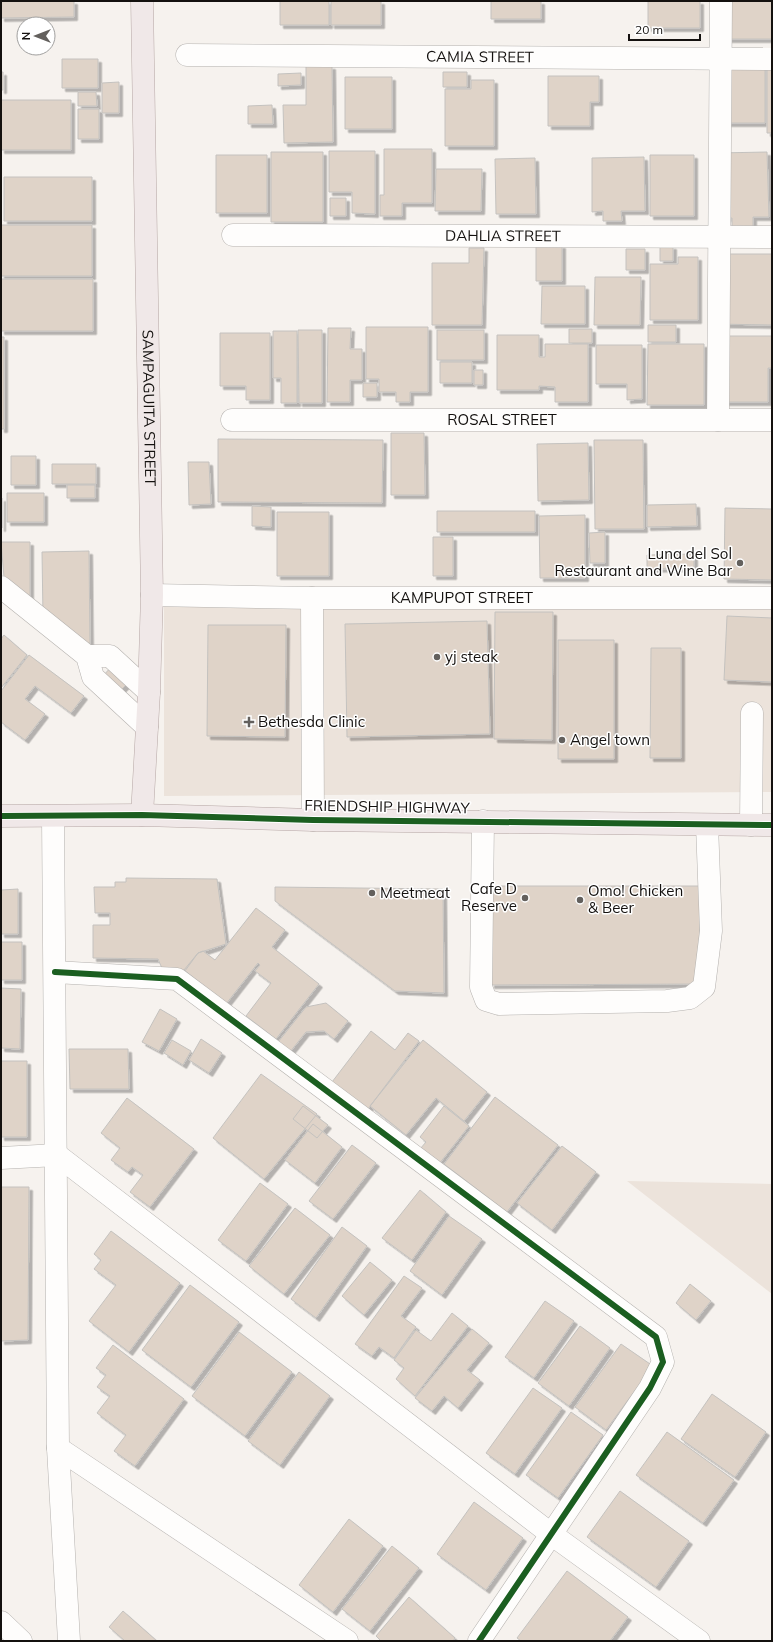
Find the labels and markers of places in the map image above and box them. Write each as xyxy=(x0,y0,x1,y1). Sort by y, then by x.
place label: Luna del Sol Restaurant and Wine Bar xyxy=(555,544,733,580)
marker: Luna del Sol Restaurant and Wine Bar xyxy=(735,558,745,568)
place label: yj steak xyxy=(445,647,498,666)
marker: yj steak xyxy=(432,652,442,662)
place label: Bethesda Clinic xyxy=(258,712,365,731)
marker: Bethesda Clinic xyxy=(243,716,255,728)
place label: Angel town xyxy=(570,730,650,749)
marker: Angel town xyxy=(557,735,567,745)
place label: Cafe D Reserve xyxy=(461,879,517,915)
place label: Omo! Chicken & Beer xyxy=(588,881,683,917)
place label: Meetmeat xyxy=(380,883,450,902)
marker: Meetmeat xyxy=(367,888,377,898)
marker: Cafe D Reserve xyxy=(520,893,530,903)
marker: Omo! Chicken & Beer xyxy=(575,895,585,905)

